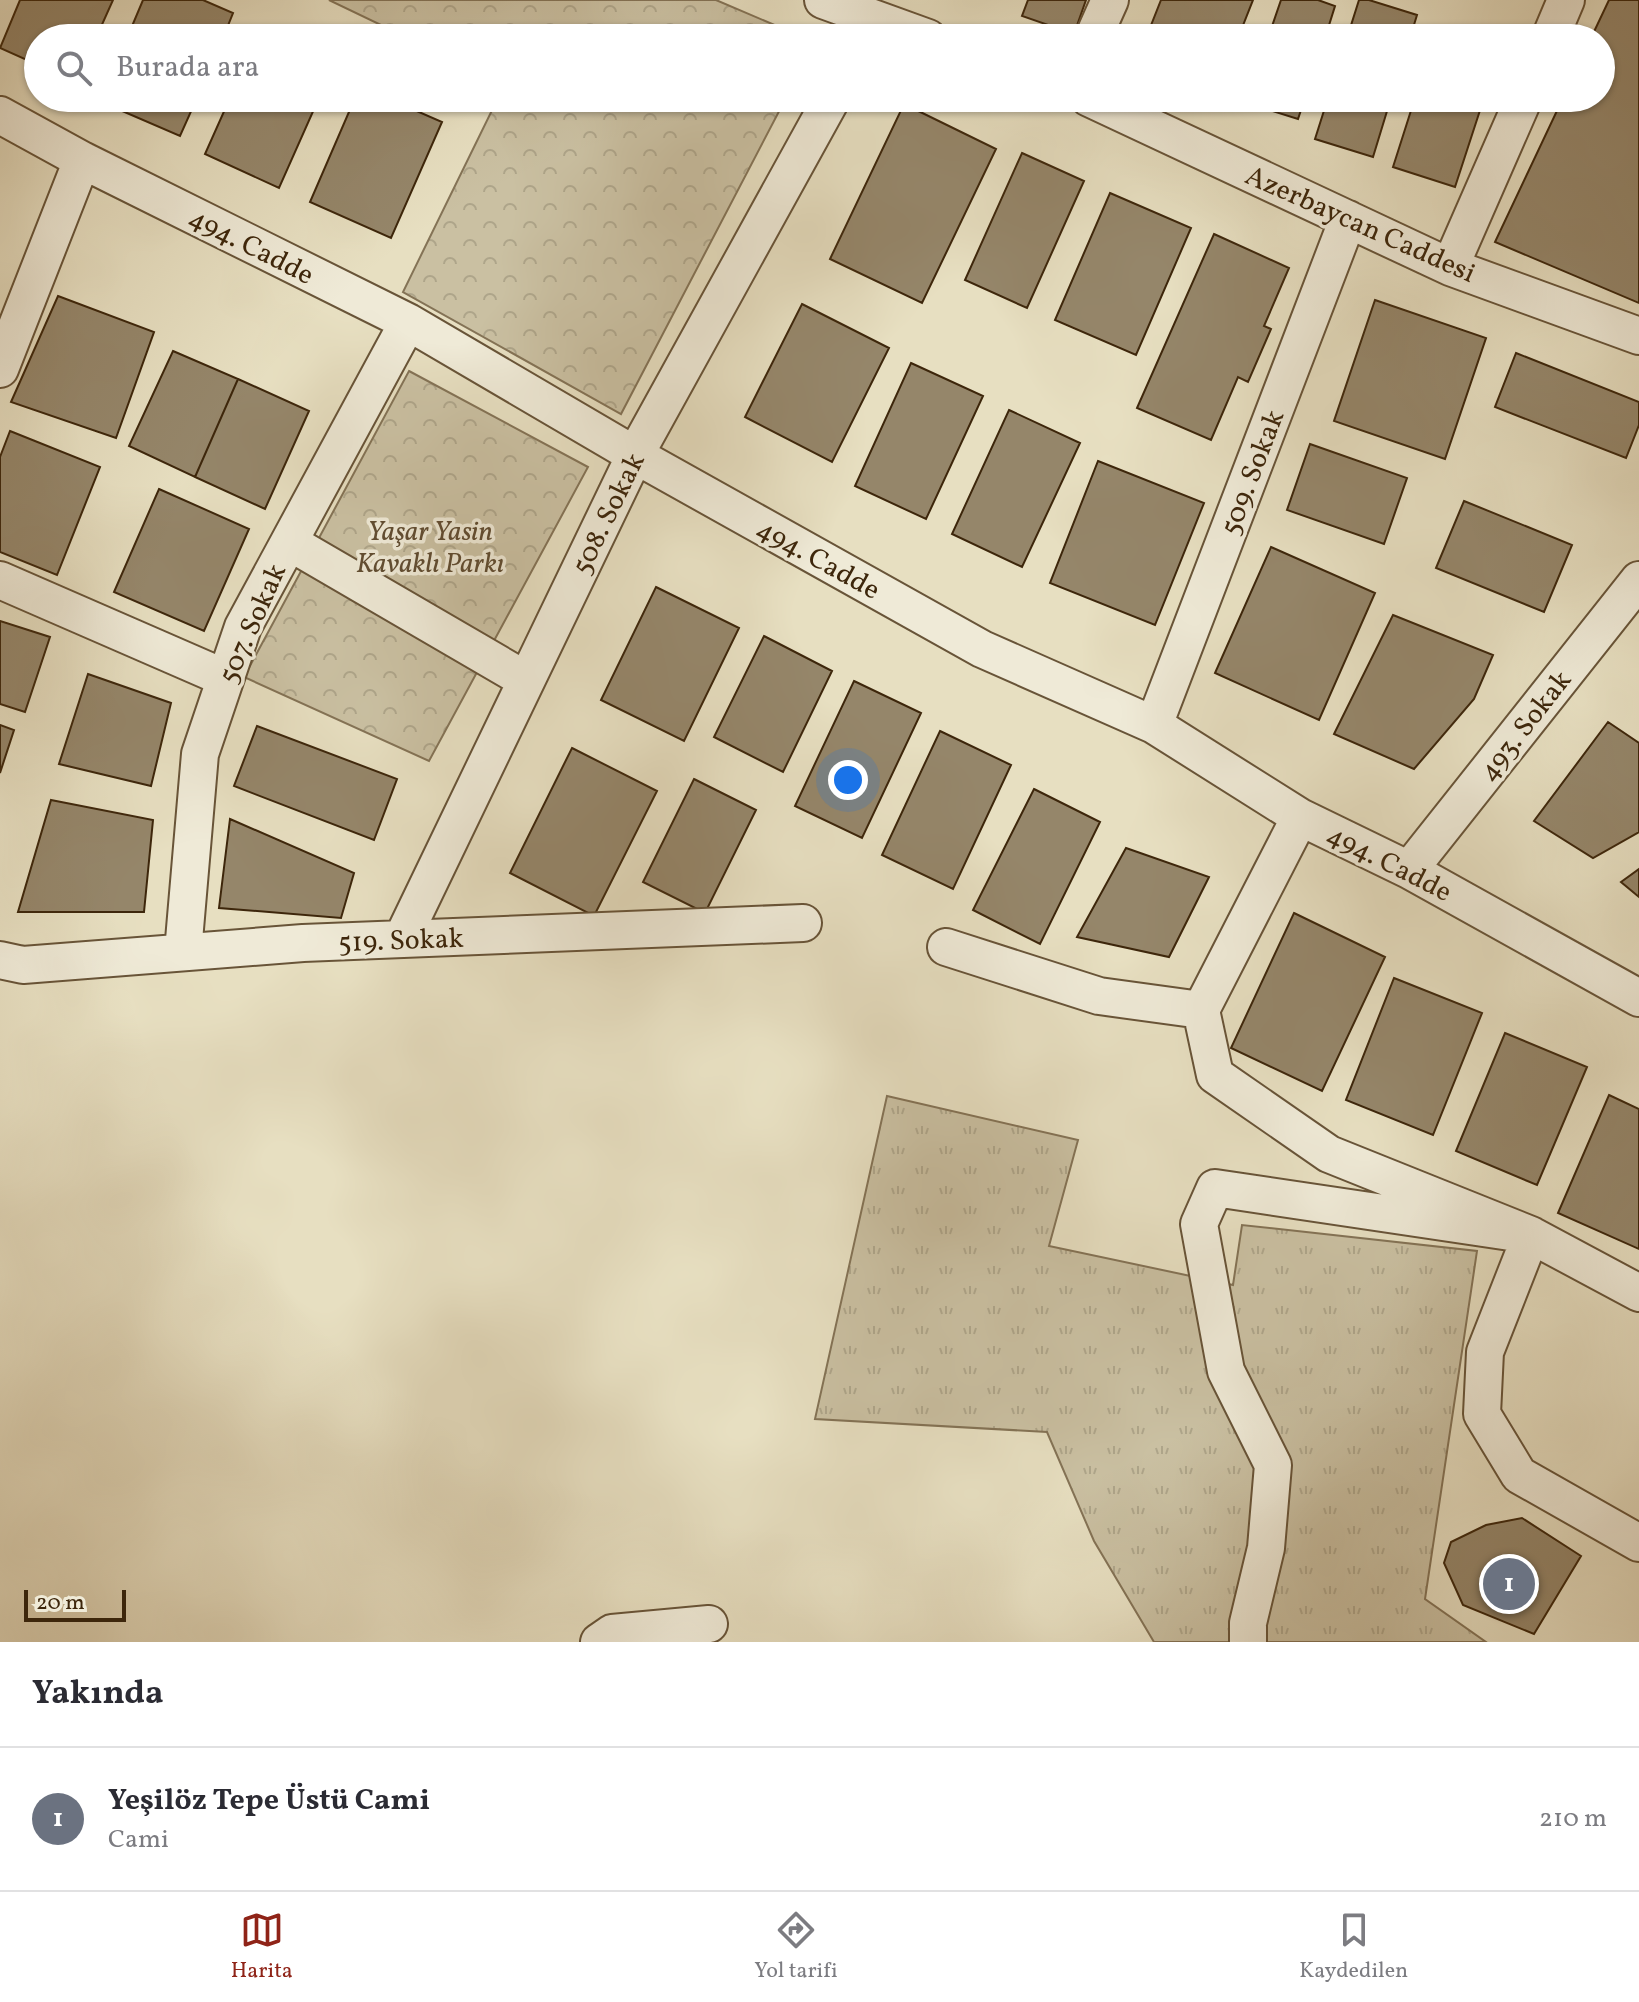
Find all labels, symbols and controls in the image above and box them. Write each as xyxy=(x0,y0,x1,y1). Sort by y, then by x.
search box xyxy=(24,24,1615,112)
icon: search xyxy=(52,46,96,90)
text: Burada ara xyxy=(116,47,259,89)
street label: Azerbaycan Caddesi xyxy=(1239,157,1481,294)
street label: 494. Cadde xyxy=(182,199,320,295)
street label: 509. Sokak xyxy=(1212,405,1295,541)
street label: 508. Sokak xyxy=(563,447,655,581)
street label: 494. Cadde xyxy=(749,510,887,610)
park label: Yaşar Yasin Kavaklı Parkı xyxy=(356,513,504,584)
street label: 507. Sokak xyxy=(210,558,297,690)
street label: 493. Sokak xyxy=(1470,663,1582,790)
your location xyxy=(828,760,868,800)
street label: 494. Cadde xyxy=(1320,816,1458,912)
street label: 519. Sokak xyxy=(338,920,465,963)
pin: 1 xyxy=(1483,1554,1535,1614)
scale bar xyxy=(24,1586,126,1622)
text: 20 m xyxy=(36,1588,85,1619)
text: Yakında xyxy=(32,1671,164,1718)
text: Yeşilöz Tepe Üstü Cami xyxy=(108,1780,430,1822)
text: 1 xyxy=(53,1801,63,1837)
text: 210 m xyxy=(1539,1801,1607,1837)
text: Cami xyxy=(108,1822,169,1858)
tab: Harita xyxy=(231,1908,293,1987)
tab: Yol tarifi xyxy=(754,1908,838,1987)
tab: Kaydedilen xyxy=(1299,1908,1408,1987)

